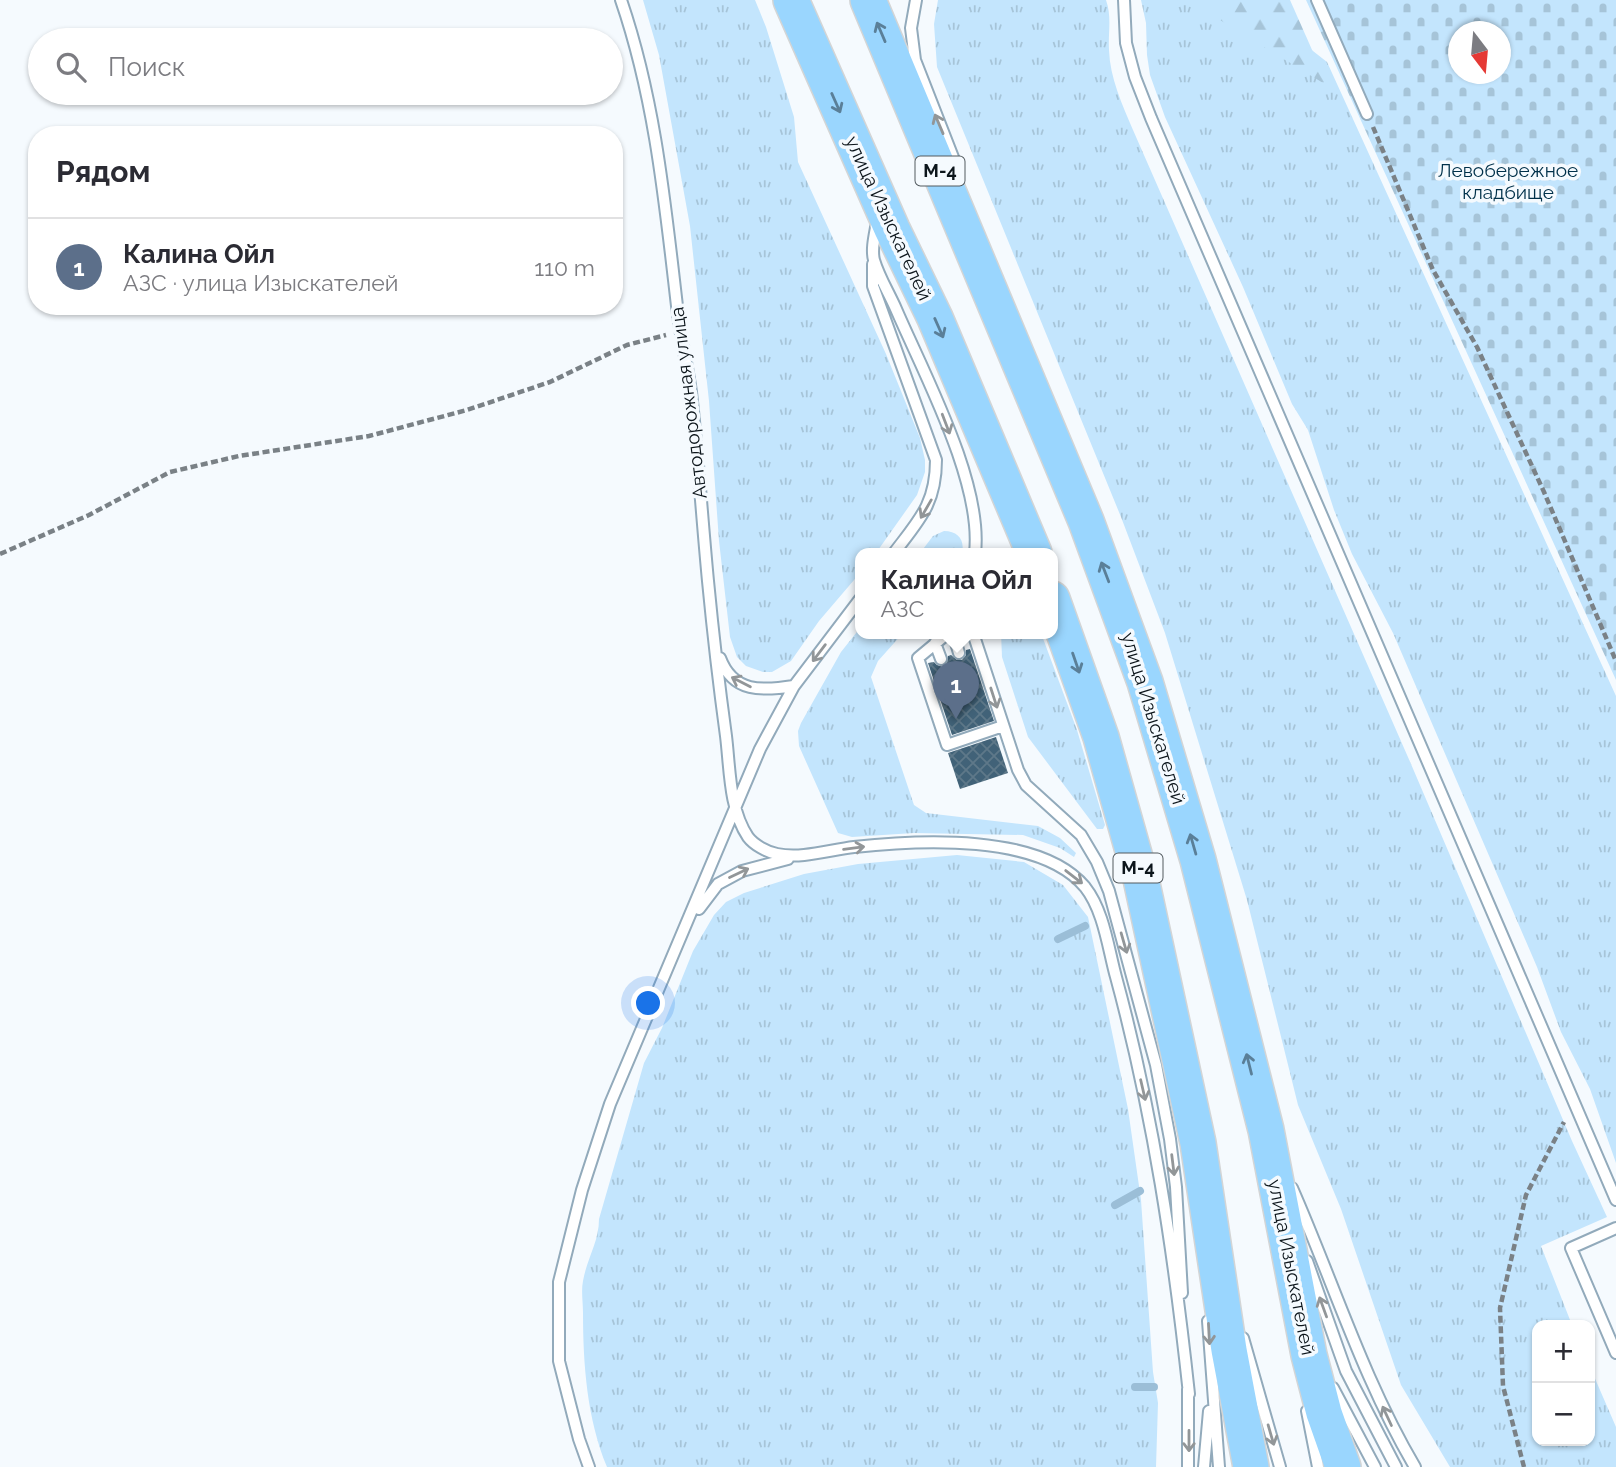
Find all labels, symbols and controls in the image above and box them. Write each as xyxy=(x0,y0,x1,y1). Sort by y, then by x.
one-way arrow xyxy=(874,21,887,43)
north arrow xyxy=(1448,21,1511,84)
search box xyxy=(28,28,623,105)
icon: search xyxy=(52,48,90,86)
text: Поиск xyxy=(108,52,185,82)
one-way arrow xyxy=(830,91,843,113)
one-way arrow xyxy=(932,113,945,135)
street label: улица Изыскателей xyxy=(841,132,937,304)
text: Рядом xyxy=(56,154,150,189)
road number: М-4 xyxy=(916,156,964,186)
park label: Левобережное кладбище xyxy=(1438,159,1578,203)
text: Калина Ойл xyxy=(123,239,275,269)
text: 1 xyxy=(73,254,85,281)
text: 110 m xyxy=(534,254,595,281)
text: АЗС · улица Изыскателей xyxy=(123,269,398,296)
street label: Автодорожная улица xyxy=(665,306,711,500)
one-way arrow xyxy=(933,317,946,338)
one-way arrow xyxy=(940,412,953,434)
one-way arrow xyxy=(919,498,933,518)
popup xyxy=(855,548,1058,639)
one-way arrow xyxy=(1098,561,1110,583)
text: Калина Ойл xyxy=(881,565,1032,595)
text: АЗС xyxy=(881,595,924,622)
street label: улица Изыскателей xyxy=(1117,629,1191,807)
one-way arrow xyxy=(811,643,826,662)
one-way arrow xyxy=(1071,652,1083,674)
pin: 1 xyxy=(933,661,979,719)
one-way arrow xyxy=(731,675,752,689)
one-way arrow xyxy=(989,687,1001,709)
one-way arrow xyxy=(1185,833,1198,855)
one-way arrow xyxy=(842,841,865,854)
road number: М-4 xyxy=(1114,854,1162,882)
one-way arrow xyxy=(728,866,749,880)
one-way arrow xyxy=(1064,870,1082,885)
one-way arrow xyxy=(1119,932,1132,954)
your location xyxy=(631,986,665,1020)
one-way arrow xyxy=(1242,1053,1255,1076)
one-way arrow xyxy=(1137,1078,1150,1101)
one-way arrow xyxy=(1167,1153,1180,1176)
street label: улица Изыскателей xyxy=(1264,1177,1320,1357)
one-way arrow xyxy=(1316,1296,1328,1318)
map controls xyxy=(1532,1320,1595,1446)
button: + xyxy=(1532,1320,1595,1383)
one-way arrow xyxy=(1203,1322,1216,1344)
button: − xyxy=(1532,1383,1595,1446)
one-way arrow xyxy=(1380,1405,1393,1427)
one-way arrow xyxy=(1265,1424,1278,1446)
one-way arrow xyxy=(1182,1429,1196,1452)

